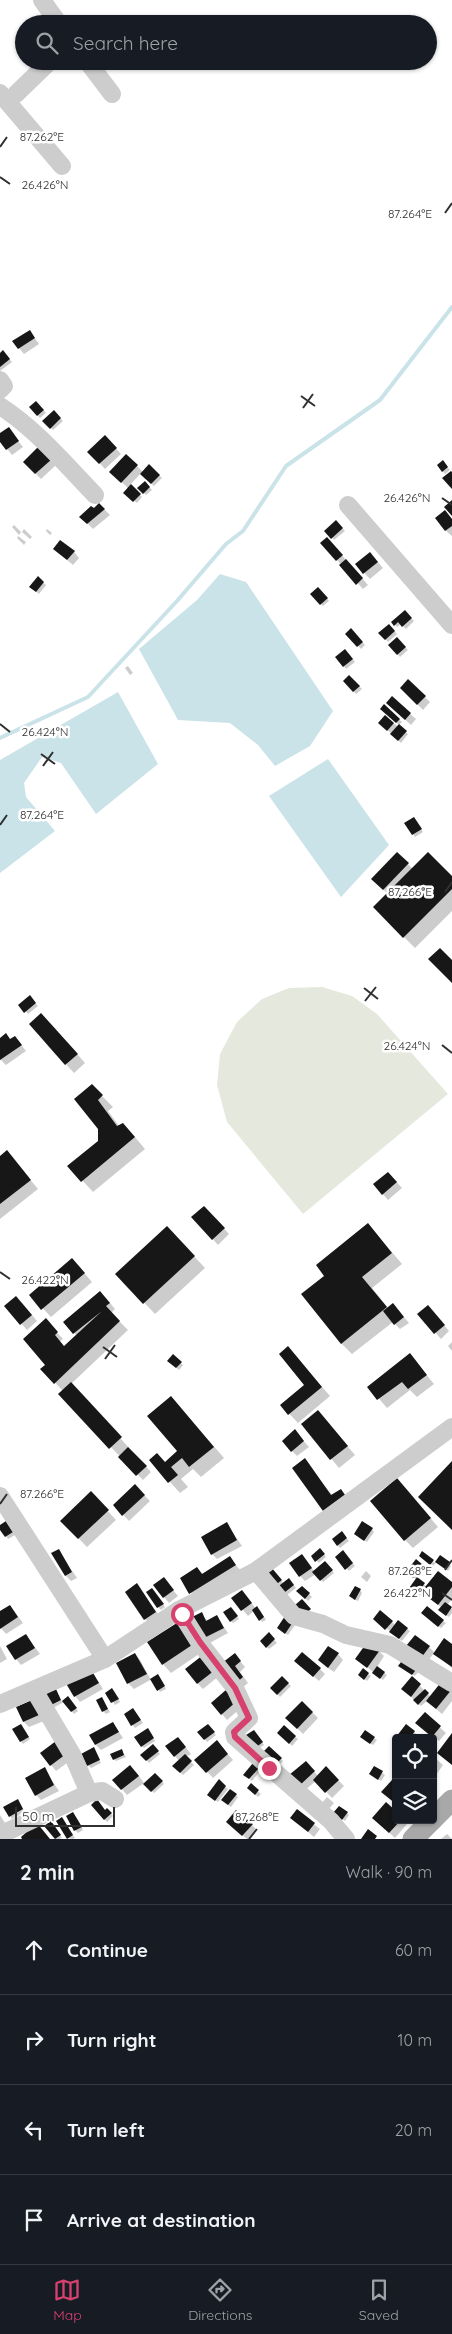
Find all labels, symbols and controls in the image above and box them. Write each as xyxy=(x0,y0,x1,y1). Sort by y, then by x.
search box xyxy=(15,15,437,70)
icon: search xyxy=(33,29,61,57)
text: Search here xyxy=(73,31,178,55)
text: 87.262°E xyxy=(20,129,64,144)
text: 26.426°N xyxy=(21,177,69,192)
text: 87.264°E xyxy=(388,206,432,221)
text: 26.426°N xyxy=(383,490,431,505)
text: 26.424°N xyxy=(22,724,68,739)
text: 87.264°E xyxy=(20,807,64,822)
text: 87.266°E xyxy=(388,884,432,899)
text: 26.424°N xyxy=(384,1038,430,1053)
text: 26.422°N xyxy=(21,1272,69,1287)
text: 87.266°E xyxy=(20,1486,64,1501)
text: 87.268°E xyxy=(388,1563,432,1578)
text: 26.422°N xyxy=(383,1585,431,1600)
route start xyxy=(171,1603,194,1626)
map controls xyxy=(392,1734,437,1824)
button: locate xyxy=(392,1734,437,1779)
route end xyxy=(258,1757,281,1780)
button: layers xyxy=(392,1779,437,1824)
scale bar xyxy=(15,1804,115,1827)
text: 50 m xyxy=(22,1807,55,1825)
text: 87.268°E xyxy=(235,1809,279,1824)
text: 2 min xyxy=(20,1859,75,1885)
text: Walk · 90 m xyxy=(345,1862,432,1882)
icon: ahead xyxy=(20,1936,48,1964)
text: Continue xyxy=(67,1938,148,1962)
text: 60 m xyxy=(395,1940,432,1960)
icon: right xyxy=(20,2026,48,2054)
text: Turn right xyxy=(67,2028,156,2052)
text: 10 m xyxy=(398,2030,432,2050)
icon: left xyxy=(20,2116,48,2144)
text: Turn left xyxy=(67,2118,145,2142)
text: 20 m xyxy=(395,2120,432,2140)
icon: arrive xyxy=(20,2206,48,2234)
text: Arrive at destination xyxy=(67,2208,256,2232)
tab: Map xyxy=(53,2276,82,2324)
tab: Directions xyxy=(188,2276,252,2324)
tab: Saved xyxy=(359,2276,399,2324)

